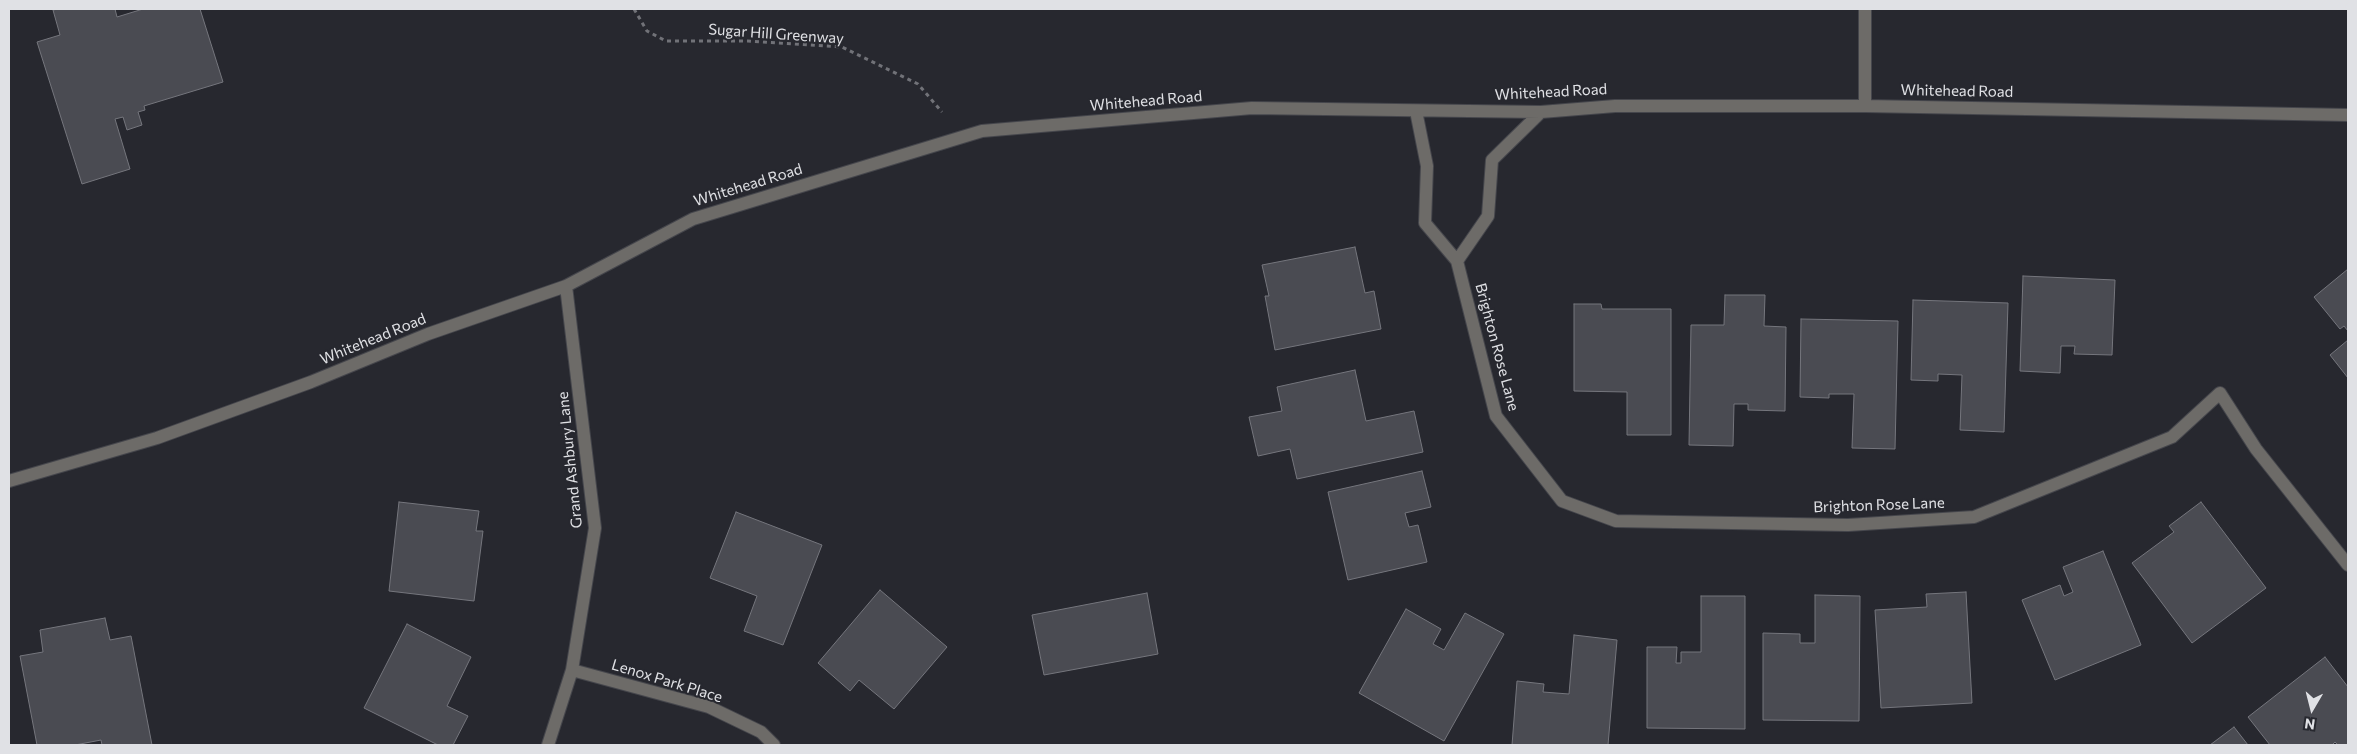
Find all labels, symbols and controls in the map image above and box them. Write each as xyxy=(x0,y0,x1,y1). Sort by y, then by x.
street label: Sugar Hill Greenway xyxy=(708,20,844,48)
street label: Whitehead Road xyxy=(1494,80,1608,104)
street label: Whitehead Road xyxy=(1901,81,2013,101)
street label: Whitehead Road xyxy=(1089,87,1203,115)
street label: Whitehead Road xyxy=(692,160,804,210)
street label: Brighton Rose Lane xyxy=(1471,281,1523,413)
street label: Whitehead Road xyxy=(317,310,429,368)
street label: Grand Ashbury Lane xyxy=(554,391,586,529)
street label: Brighton Rose Lane xyxy=(1813,494,1945,516)
street label: Lenox Park Place xyxy=(609,656,725,706)
north arrow xyxy=(2287,684,2337,734)
text: N xyxy=(2303,715,2316,733)

